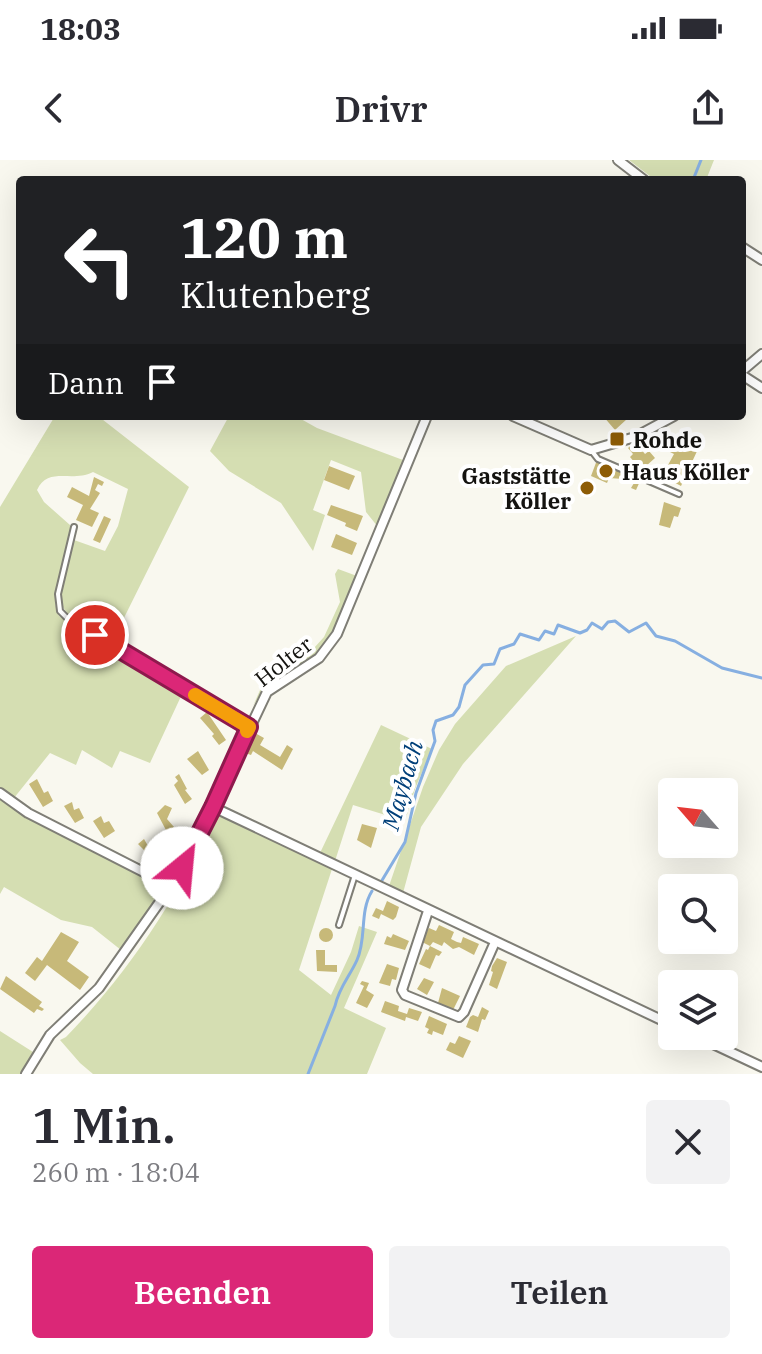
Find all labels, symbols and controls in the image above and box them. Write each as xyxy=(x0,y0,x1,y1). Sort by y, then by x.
text: 18:03 xyxy=(40,9,121,48)
text: Drivr xyxy=(335,85,427,132)
icon: back xyxy=(32,86,76,130)
icon: share xyxy=(686,86,730,130)
text: 120 m xyxy=(180,201,348,273)
icon: left xyxy=(48,208,152,312)
text: Klutenberg xyxy=(180,271,370,318)
icon: arrive xyxy=(140,360,184,404)
text: Dann xyxy=(48,363,124,402)
place label: Rohde xyxy=(633,425,702,454)
marker: Rohde xyxy=(608,430,626,448)
place label: Haus Köller xyxy=(622,457,750,486)
place label: Gaststätte Köller xyxy=(461,461,571,515)
marker: Haus Köller xyxy=(597,462,615,480)
marker: Gaststätte Köller xyxy=(578,479,596,497)
pin xyxy=(61,601,129,669)
icon: arrive xyxy=(73,613,117,657)
street label: Holter xyxy=(248,629,318,693)
water label: Maybach xyxy=(374,736,430,835)
north arrow xyxy=(658,778,738,858)
map controls xyxy=(658,778,738,1050)
position arrow xyxy=(140,826,224,910)
button: search xyxy=(658,874,738,954)
button: layers xyxy=(658,970,738,1050)
text: 1 Min. xyxy=(32,1094,176,1156)
button: close xyxy=(646,1100,730,1184)
text: 260 m · 18:04 xyxy=(32,1155,200,1189)
button: Beenden xyxy=(32,1246,373,1338)
button: Teilen xyxy=(389,1246,730,1338)

